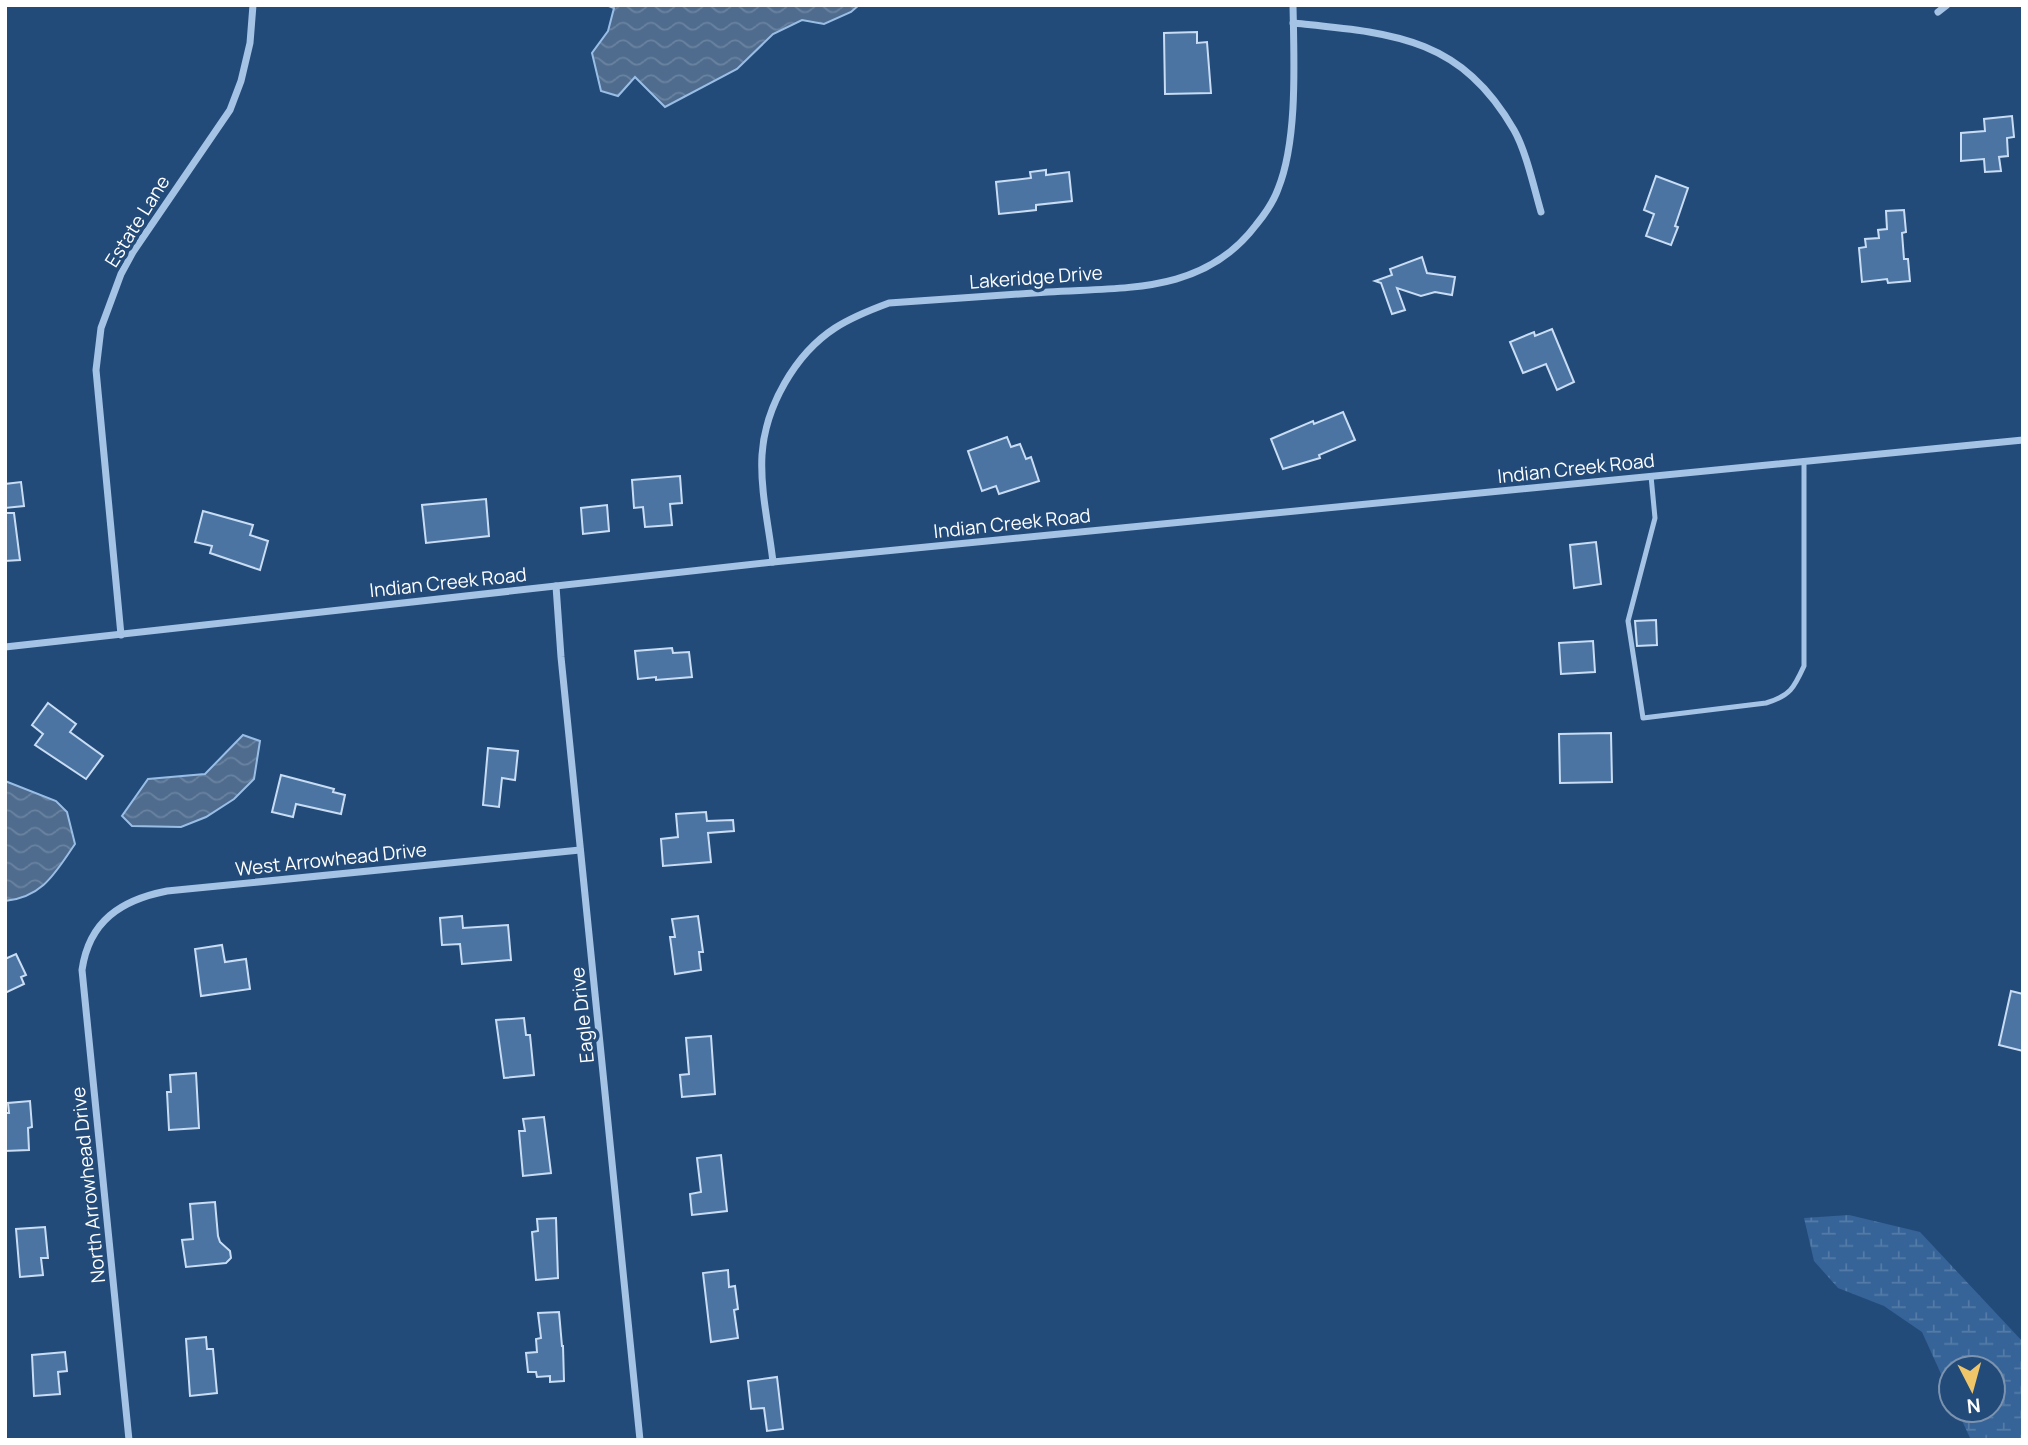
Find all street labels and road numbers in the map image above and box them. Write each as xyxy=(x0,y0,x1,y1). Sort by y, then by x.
street label: Estate Lane xyxy=(99,170,175,272)
street label: Lakeridge Drive xyxy=(968,259,1104,295)
street label: Indian Creek Road xyxy=(1496,447,1656,489)
street label: Indian Creek Road xyxy=(932,502,1092,544)
street label: Indian Creek Road xyxy=(368,561,528,603)
street label: West Arrowhead Drive xyxy=(234,836,428,882)
street label: Eagle Drive xyxy=(564,966,600,1064)
street label: North Arrowhead Drive xyxy=(65,1086,111,1284)

